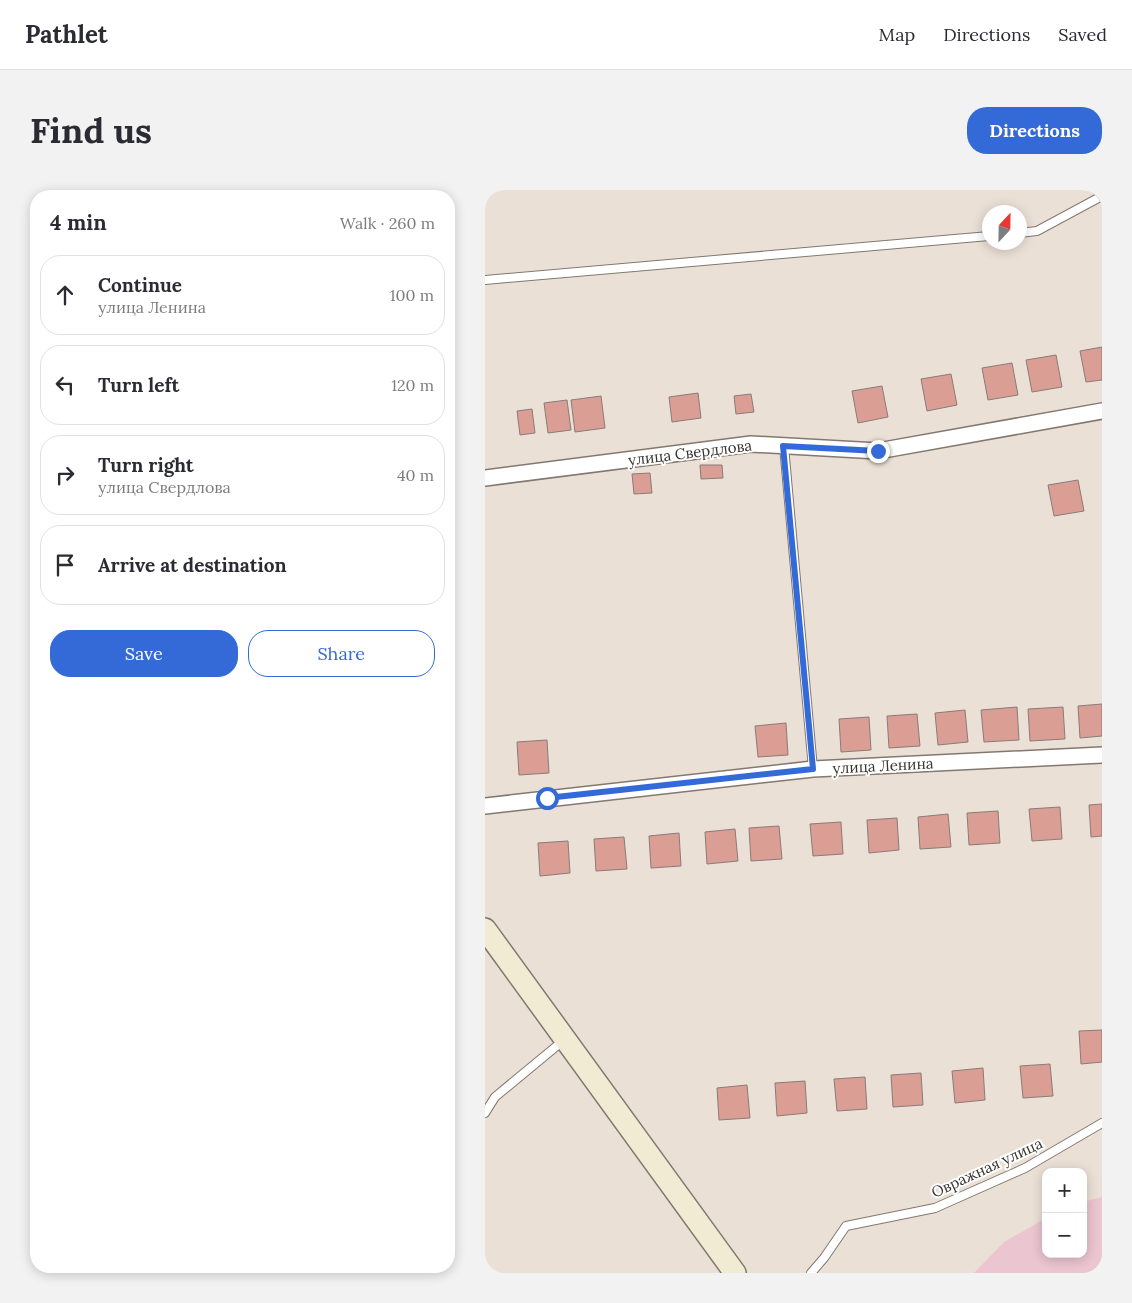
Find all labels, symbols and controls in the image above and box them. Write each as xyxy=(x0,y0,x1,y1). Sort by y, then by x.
text: Pathlet xyxy=(25,19,108,50)
text: Map xyxy=(879,23,915,46)
text: Directions xyxy=(943,23,1030,46)
text: Saved xyxy=(1058,23,1107,46)
button: Directions xyxy=(967,107,1102,154)
text: Find us xyxy=(30,108,152,153)
north arrow xyxy=(982,205,1027,250)
text: 4 min xyxy=(50,209,107,236)
text: Walk · 260 m xyxy=(340,213,435,233)
text: Continue xyxy=(98,273,182,297)
icon: ahead xyxy=(51,281,79,309)
text: 100 m xyxy=(390,285,434,305)
text: улица Ленина xyxy=(98,297,206,317)
icon: left xyxy=(51,371,79,399)
text: Turn left xyxy=(98,373,179,397)
text: 120 m xyxy=(391,375,434,395)
street label: улица Свердлова xyxy=(627,435,753,470)
route end xyxy=(867,440,890,463)
text: Turn right xyxy=(98,453,194,477)
icon: right xyxy=(51,461,79,489)
text: 40 m xyxy=(397,465,434,485)
text: улица Свердлова xyxy=(98,477,231,497)
icon: arrive xyxy=(51,551,79,579)
text: Arrive at destination xyxy=(98,553,287,577)
button: Save xyxy=(50,630,238,677)
button: Share xyxy=(248,630,435,677)
street label: улица Ленина xyxy=(832,753,934,778)
route start xyxy=(536,787,559,810)
street label: Овражная улица xyxy=(928,1133,1046,1202)
map controls xyxy=(1042,1168,1087,1258)
button: + xyxy=(1042,1168,1087,1213)
button: − xyxy=(1042,1213,1087,1258)

